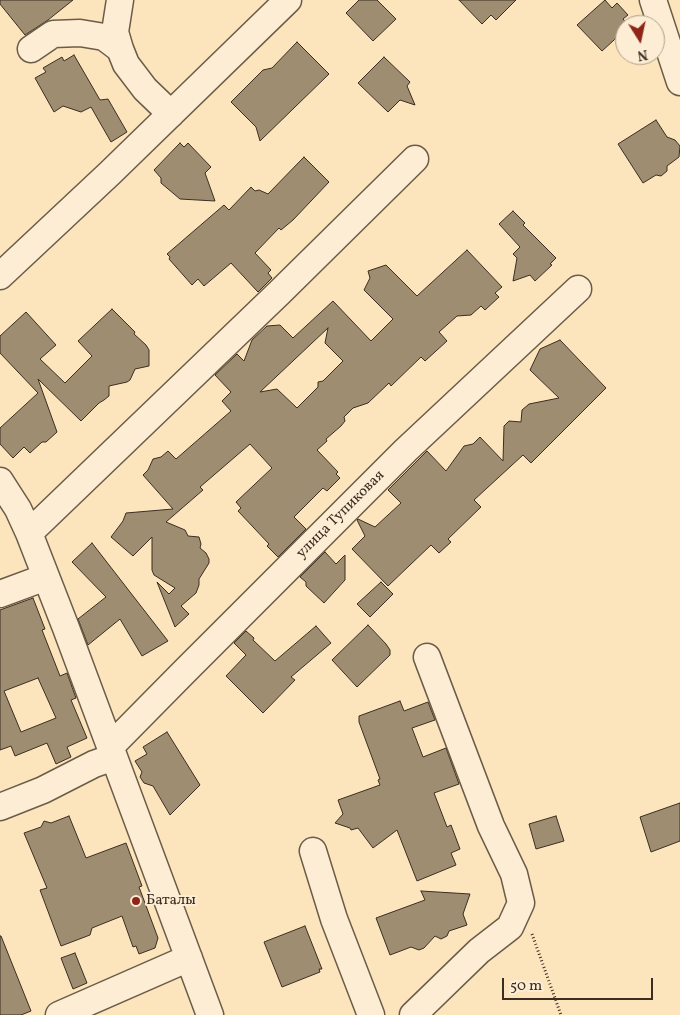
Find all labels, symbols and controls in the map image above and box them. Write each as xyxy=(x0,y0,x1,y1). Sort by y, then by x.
north arrow xyxy=(615,15,665,65)
text: N xyxy=(636,44,649,65)
street label: улица Тупиковая xyxy=(293,467,389,563)
place label: Баталы xyxy=(146,892,196,910)
marker: Баталы xyxy=(130,895,142,907)
scale bar xyxy=(505,968,656,1000)
text: 50 m xyxy=(510,976,542,997)

